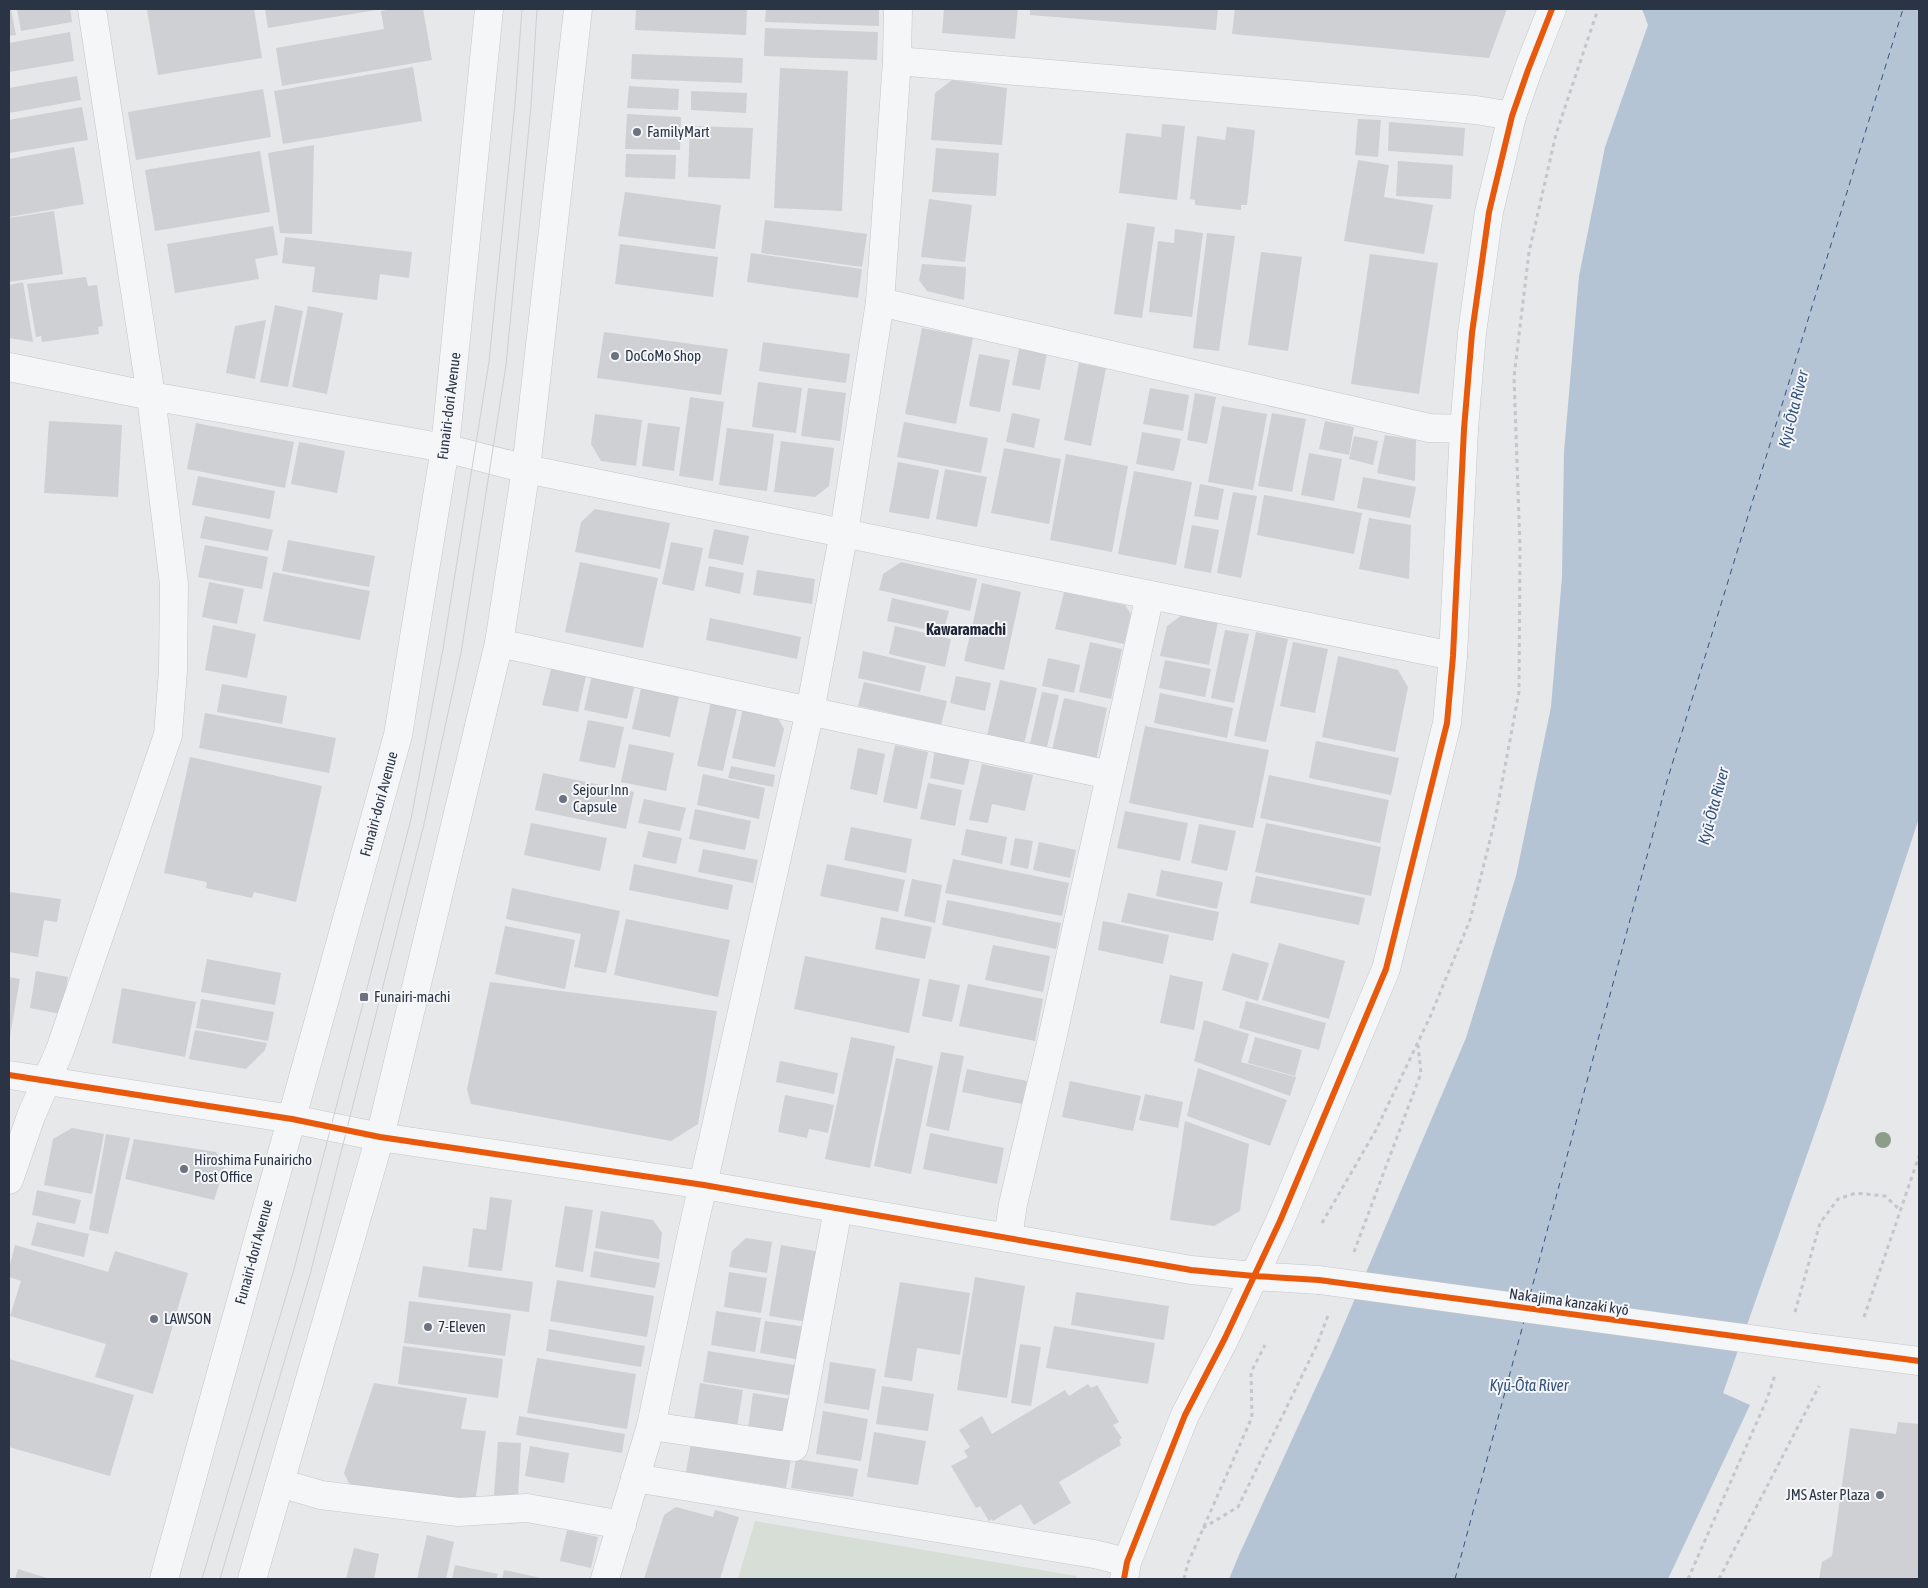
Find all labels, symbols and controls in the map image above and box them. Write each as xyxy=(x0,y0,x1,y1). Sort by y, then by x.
place label: FamilyMart xyxy=(647,123,710,140)
marker: FamilyMart xyxy=(631,126,643,138)
place label: DoCoMo Shop xyxy=(625,347,701,364)
marker: DoCoMo Shop xyxy=(609,350,621,362)
street label: Funairi-dori Avenue xyxy=(433,351,464,461)
water label: Kyū-Ōta River xyxy=(1775,367,1813,450)
district label: Kawaramachi xyxy=(926,620,1006,638)
street label: Funairi-dori Avenue xyxy=(356,749,401,858)
water label: Kyū-Ōta River xyxy=(1694,764,1733,847)
place label: Sejour Inn Capsule xyxy=(573,781,629,815)
marker: Sejour Inn Capsule xyxy=(557,793,569,805)
place label: Funairi-machi xyxy=(374,988,451,1005)
marker: Funairi-machi xyxy=(358,991,370,1003)
place label: Hiroshima Funairicho Post Office xyxy=(194,1151,312,1185)
marker: Hiroshima Funairicho Post Office xyxy=(178,1163,190,1175)
street label: Funairi-dori Avenue xyxy=(231,1197,276,1306)
street label: Nakajima kanzaki kyō xyxy=(1508,1285,1630,1318)
place label: LAWSON xyxy=(164,1310,212,1327)
marker: LAWSON xyxy=(148,1313,160,1325)
place label: 7-Eleven xyxy=(438,1318,486,1335)
marker: 7-Eleven xyxy=(422,1321,434,1333)
water label: Kyū-Ōta River xyxy=(1489,1376,1570,1395)
place label: JMS Aster Plaza xyxy=(1786,1486,1870,1503)
marker: JMS Aster Plaza xyxy=(1874,1489,1886,1501)

